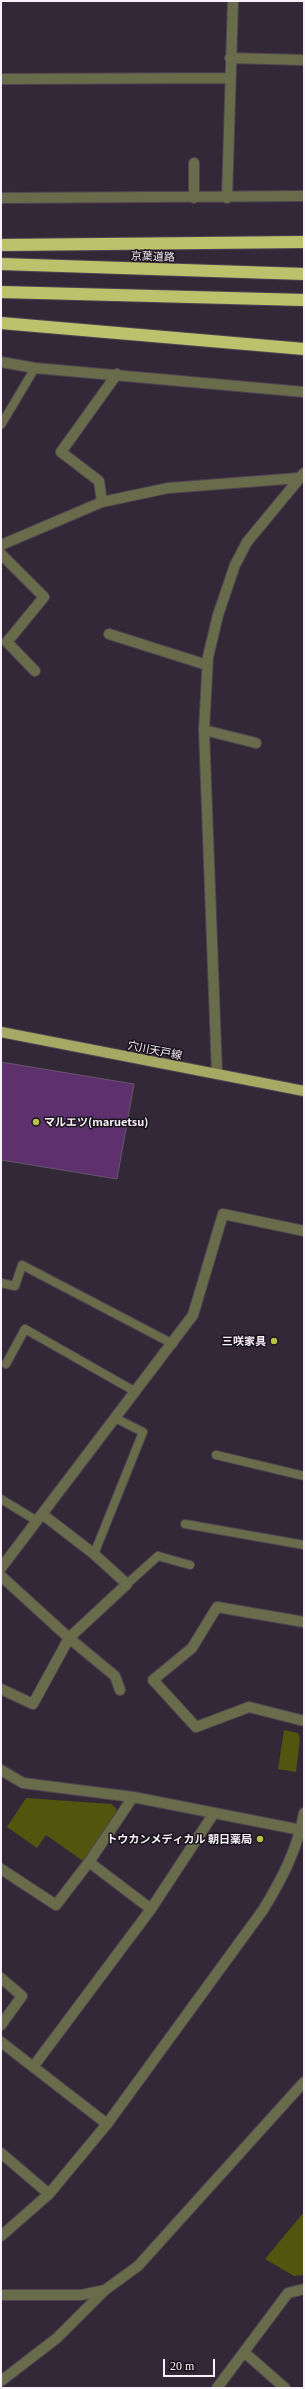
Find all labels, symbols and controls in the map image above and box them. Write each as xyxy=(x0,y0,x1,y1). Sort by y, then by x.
street label: 京葉道路 xyxy=(131,249,175,263)
street label: 穴川天戸線 xyxy=(127,1038,183,1062)
place label: マルエツ(maruetsu) xyxy=(44,1115,148,1129)
marker: マルエツ(maruetsu) xyxy=(31,1117,41,1127)
place label: 三咲家具 xyxy=(222,1334,266,1348)
marker: 三咲家具 xyxy=(269,1336,279,1346)
place label: トウカンメディカル 朝日薬局 xyxy=(107,1832,252,1846)
marker: トウカンメディカル 朝日薬局 xyxy=(255,1834,265,1844)
scale bar xyxy=(165,2351,217,2377)
text: 20 m xyxy=(170,2359,194,2373)

